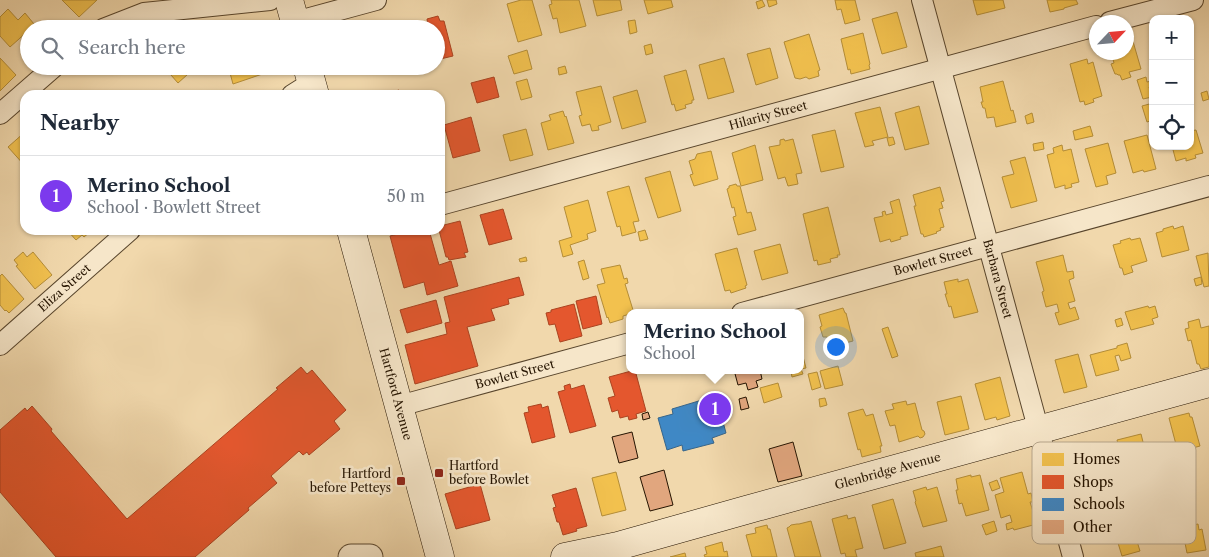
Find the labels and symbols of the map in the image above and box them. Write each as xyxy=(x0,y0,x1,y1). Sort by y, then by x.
north arrow xyxy=(1089,15,1134,60)
street label: Hilarity Street xyxy=(727,97,809,133)
street label: Barbara Street xyxy=(980,237,1016,321)
street label: Bowlett Street xyxy=(892,242,975,278)
street label: Eliza Street xyxy=(35,260,94,315)
your location xyxy=(823,334,849,360)
street label: Hartford Avenue xyxy=(376,346,416,442)
street label: Bowlett Street xyxy=(473,356,557,392)
pin: 1 xyxy=(699,390,731,428)
legend xyxy=(1032,442,1196,544)
street label: Glenbridge Avenue xyxy=(833,449,942,492)
text: Homes xyxy=(1073,450,1120,468)
place label: Hartford before Bowlet xyxy=(449,458,530,487)
place label: Hartford before Petteys xyxy=(310,466,392,495)
marker: Hartford before Bowlet xyxy=(433,467,445,479)
text: Shops xyxy=(1073,473,1113,491)
marker: Hartford before Petteys xyxy=(395,475,407,487)
text: Schools xyxy=(1073,495,1125,513)
text: Other xyxy=(1073,518,1112,536)

